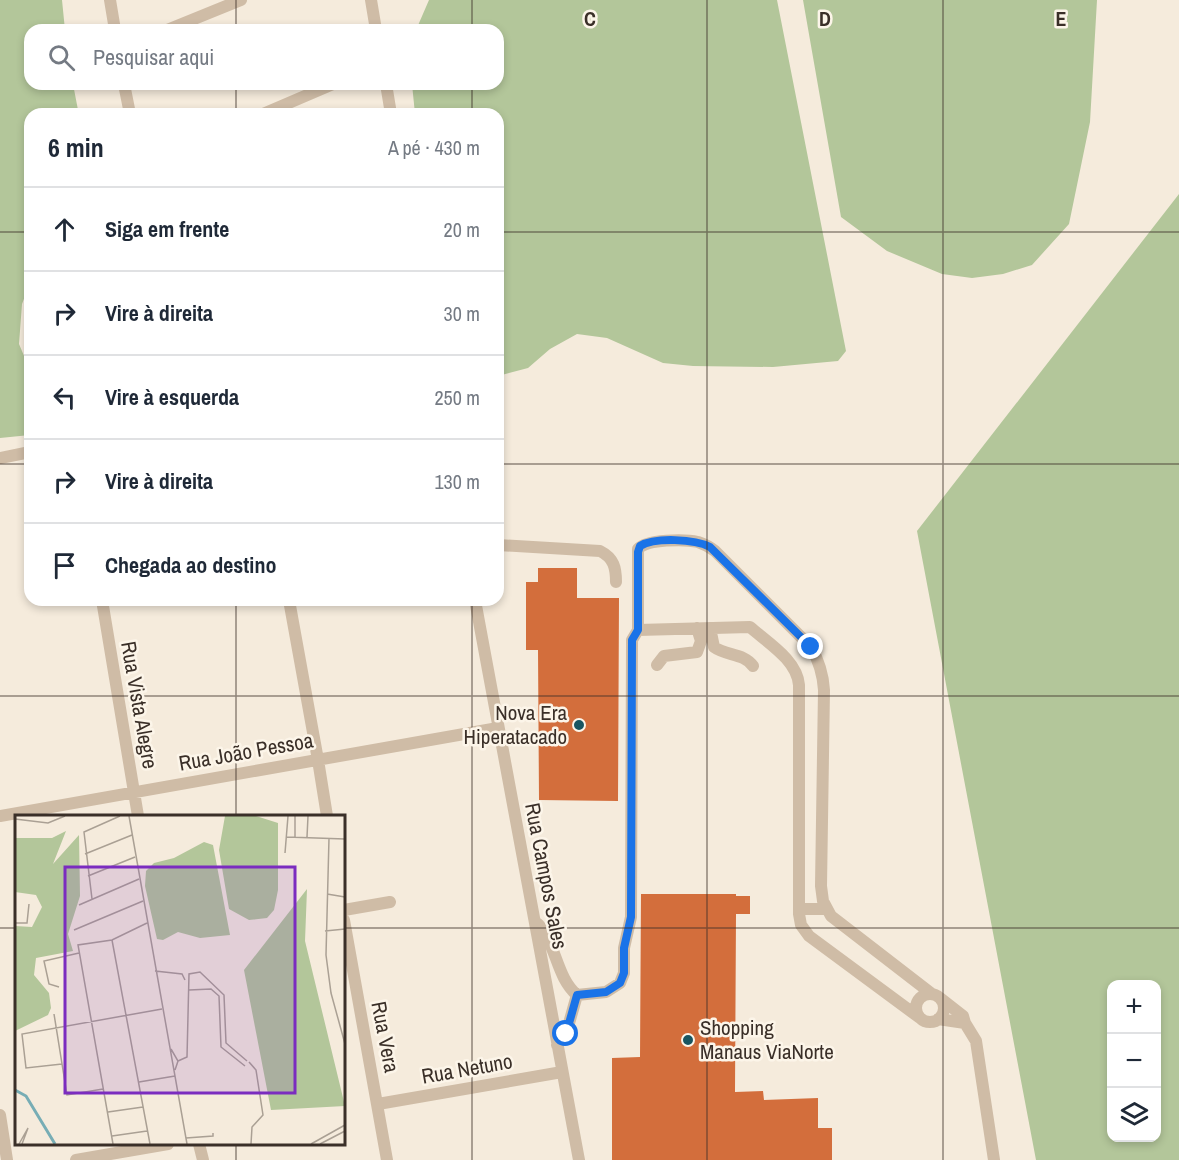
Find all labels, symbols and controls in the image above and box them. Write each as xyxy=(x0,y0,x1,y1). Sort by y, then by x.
text: C xyxy=(584,5,596,32)
text: D xyxy=(819,5,831,32)
text: E xyxy=(1056,5,1067,32)
search box xyxy=(24,24,504,90)
icon: search xyxy=(45,41,78,74)
text: Pesquisar aqui xyxy=(93,42,214,72)
text: 6 min xyxy=(48,130,104,165)
text: A pé · 430 m xyxy=(388,134,480,161)
icon: ahead xyxy=(48,213,81,246)
text: Siga em frente xyxy=(105,214,229,244)
text: 20 m xyxy=(444,216,480,243)
icon: right xyxy=(48,297,81,330)
text: Vire à direita xyxy=(105,298,213,328)
text: 30 m xyxy=(444,300,480,327)
icon: left xyxy=(48,381,81,414)
text: Vire à esquerda xyxy=(105,382,239,412)
text: 250 m xyxy=(434,384,480,411)
icon: right xyxy=(48,465,81,498)
text: Vire à direita xyxy=(105,466,213,496)
text: 130 m xyxy=(434,468,480,495)
icon: arrive xyxy=(48,549,81,582)
text: Chegada ao destino xyxy=(105,550,276,580)
route end xyxy=(797,633,823,659)
street label: Rua Vista Alegre xyxy=(114,639,165,771)
place label: Nova Era Hiperatacado xyxy=(464,698,567,751)
marker: Nova Era Hiperatacado xyxy=(572,718,586,732)
street label: Rua João Pessoa xyxy=(176,725,316,778)
street label: Rua Campos Sales xyxy=(518,800,575,951)
inset map xyxy=(15,815,345,1145)
map controls xyxy=(1107,980,1161,1142)
button: + xyxy=(1107,980,1161,1034)
street label: Rua Vera xyxy=(364,999,407,1075)
place label: Shopping Manaus ViaNorte xyxy=(700,1013,834,1066)
route start xyxy=(552,1020,578,1046)
marker: Shopping Manaus ViaNorte xyxy=(681,1033,695,1047)
button: − xyxy=(1107,1034,1161,1088)
street label: Rua Netuno xyxy=(419,1046,515,1091)
button: layers xyxy=(1107,1088,1161,1142)

